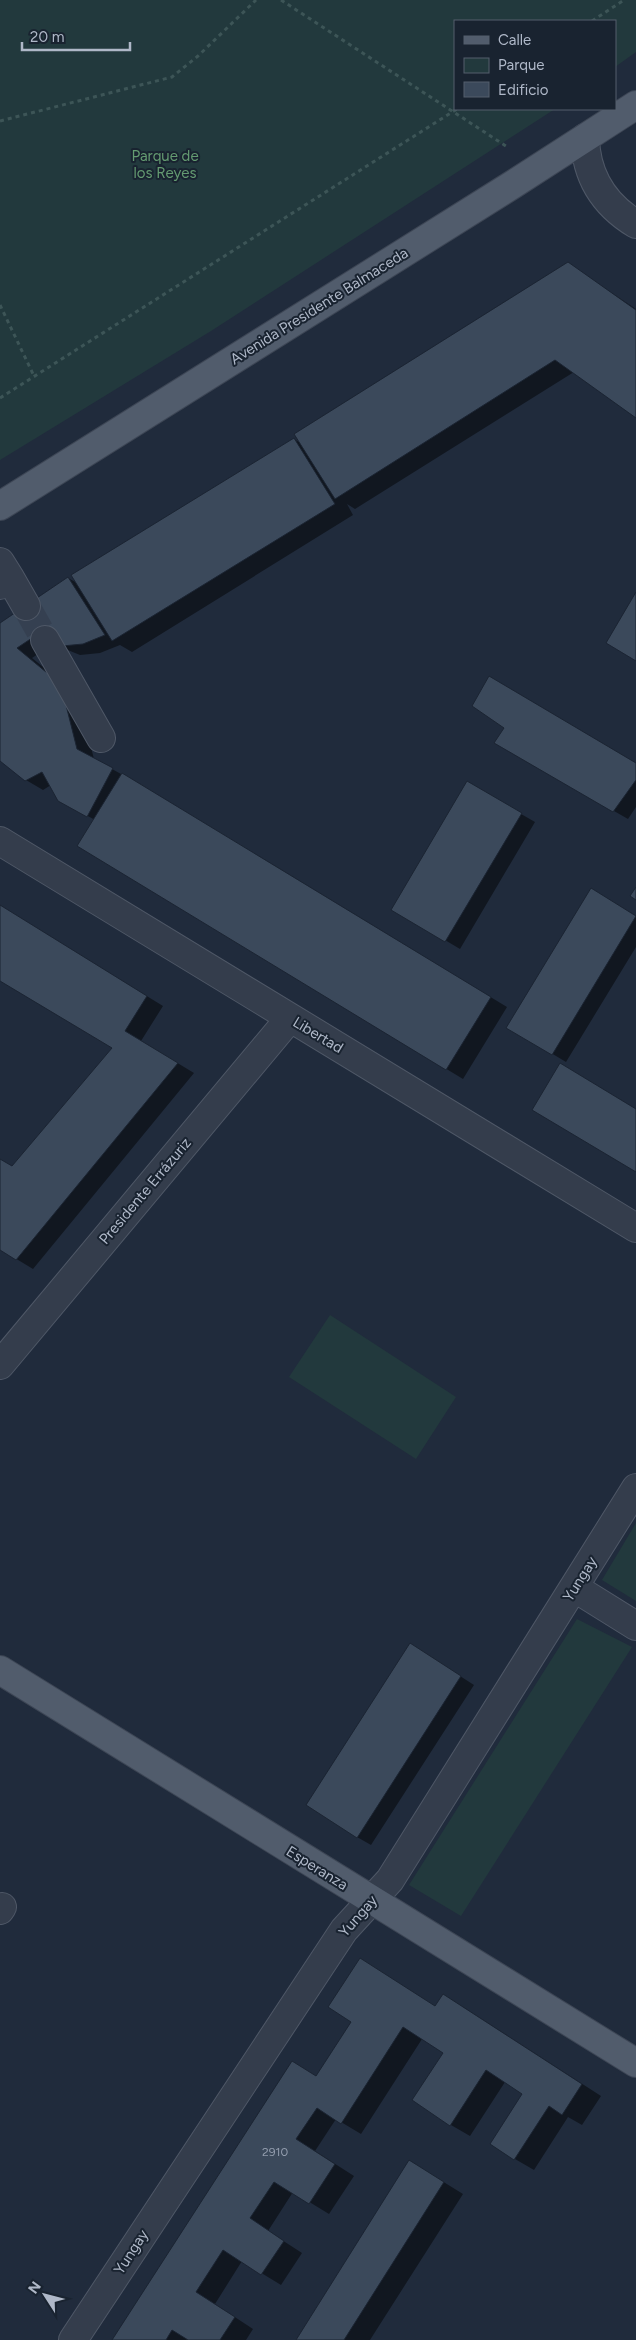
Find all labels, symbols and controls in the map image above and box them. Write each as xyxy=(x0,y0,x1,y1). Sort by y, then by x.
scale bar xyxy=(22,20,130,52)
legend xyxy=(454,20,616,110)
text: 20 m xyxy=(30,28,64,46)
text: Calle xyxy=(498,31,531,49)
text: Parque xyxy=(498,56,545,74)
text: Edificio xyxy=(498,81,549,99)
park label: Parque de los Reyes xyxy=(131,147,199,182)
street label: Avenida Presidente Balmaceda xyxy=(227,244,411,368)
street label: Libertad xyxy=(290,1013,346,1057)
street label: Presidente Errázuriz xyxy=(95,1134,195,1248)
street label: Yungay xyxy=(559,1553,601,1605)
street label: Esperanza xyxy=(283,1842,351,1894)
street label: Yungay xyxy=(335,1891,381,1941)
house number: 2910 xyxy=(262,2145,288,2159)
street label: Yungay xyxy=(110,2226,152,2278)
north arrow xyxy=(20,2270,70,2320)
text: N xyxy=(25,2278,45,2297)

